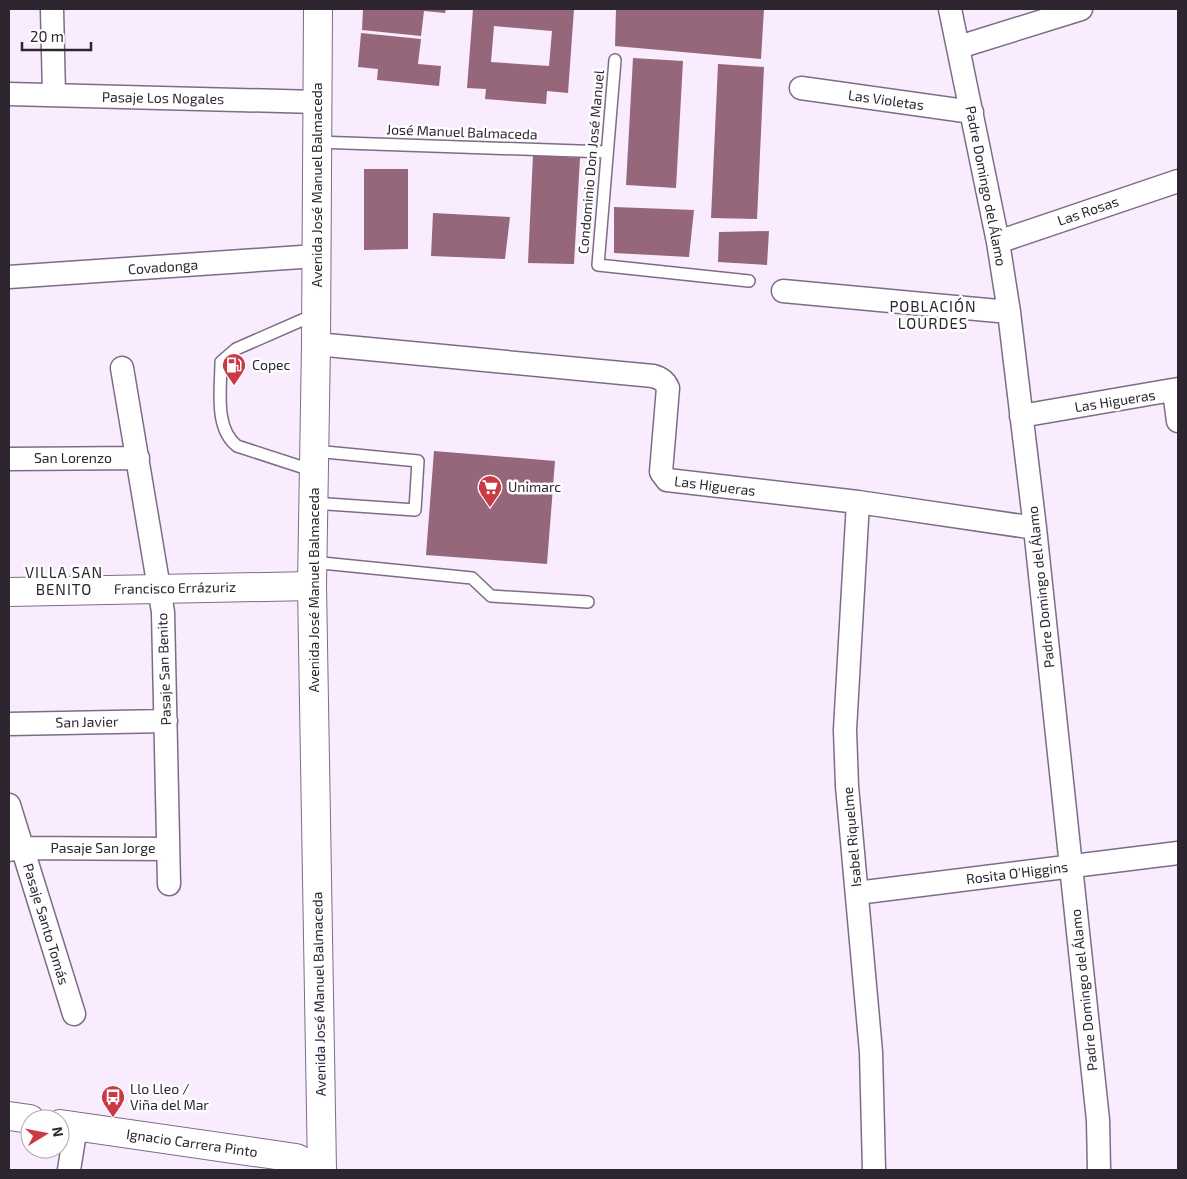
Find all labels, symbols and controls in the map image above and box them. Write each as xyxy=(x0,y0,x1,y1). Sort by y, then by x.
scale bar xyxy=(22,20,91,52)
text: 20 m xyxy=(30,27,64,45)
street label: Condominio Don José Manuel xyxy=(574,68,607,255)
street label: Avenida José Manuel Balmaceda xyxy=(308,83,325,287)
street label: Las Violetas xyxy=(847,86,925,113)
street label: Pasaje Los Nogales xyxy=(102,88,224,107)
street label: Padre Domingo del Álamo xyxy=(963,104,1010,267)
street label: José Manuel Balmaceda xyxy=(386,120,538,143)
street label: Las Rosas xyxy=(1055,192,1121,229)
street label: Covadonga xyxy=(127,256,199,277)
district label: POBLACIÓN LOURDES xyxy=(889,297,977,332)
fuel station icon: Copec xyxy=(221,352,247,386)
place label: Copec xyxy=(252,356,291,373)
street label: Las Higueras xyxy=(1073,386,1157,415)
street label: San Lorenzo xyxy=(34,449,112,466)
street label: Las Higueras xyxy=(673,472,757,499)
supermarket icon: Unimarc xyxy=(477,474,503,508)
place label: Unimarc xyxy=(508,478,561,495)
street label: Avenida José Manuel Balmaceda xyxy=(305,488,322,692)
street label: Padre Domingo del Álamo xyxy=(1024,505,1057,669)
district label: VILLA SAN BENITO xyxy=(25,563,103,598)
street label: Francisco Errázuriz xyxy=(114,578,236,597)
street label: Pasaje San Benito xyxy=(153,612,174,726)
street label: San Javier xyxy=(55,712,119,731)
street label: Isabel Riquelme xyxy=(839,786,864,888)
street label: Pasaje San Jorge xyxy=(51,839,155,856)
street label: Rosita O'Higgins xyxy=(965,858,1069,887)
street label: Pasaje Santo Tomás xyxy=(20,861,73,987)
street label: Avenida José Manuel Balmaceda xyxy=(308,891,329,1097)
street label: Padre Domingo del Álamo xyxy=(1067,908,1100,1072)
place label: Llo Lleo / Viña del Mar xyxy=(130,1080,209,1113)
bus stop icon: Llo Lleo / Viña del Mar xyxy=(100,1084,126,1118)
north arrow xyxy=(20,1109,70,1159)
text: N xyxy=(49,1125,68,1138)
street label: Ignacio Carrera Pinto xyxy=(125,1125,259,1160)

